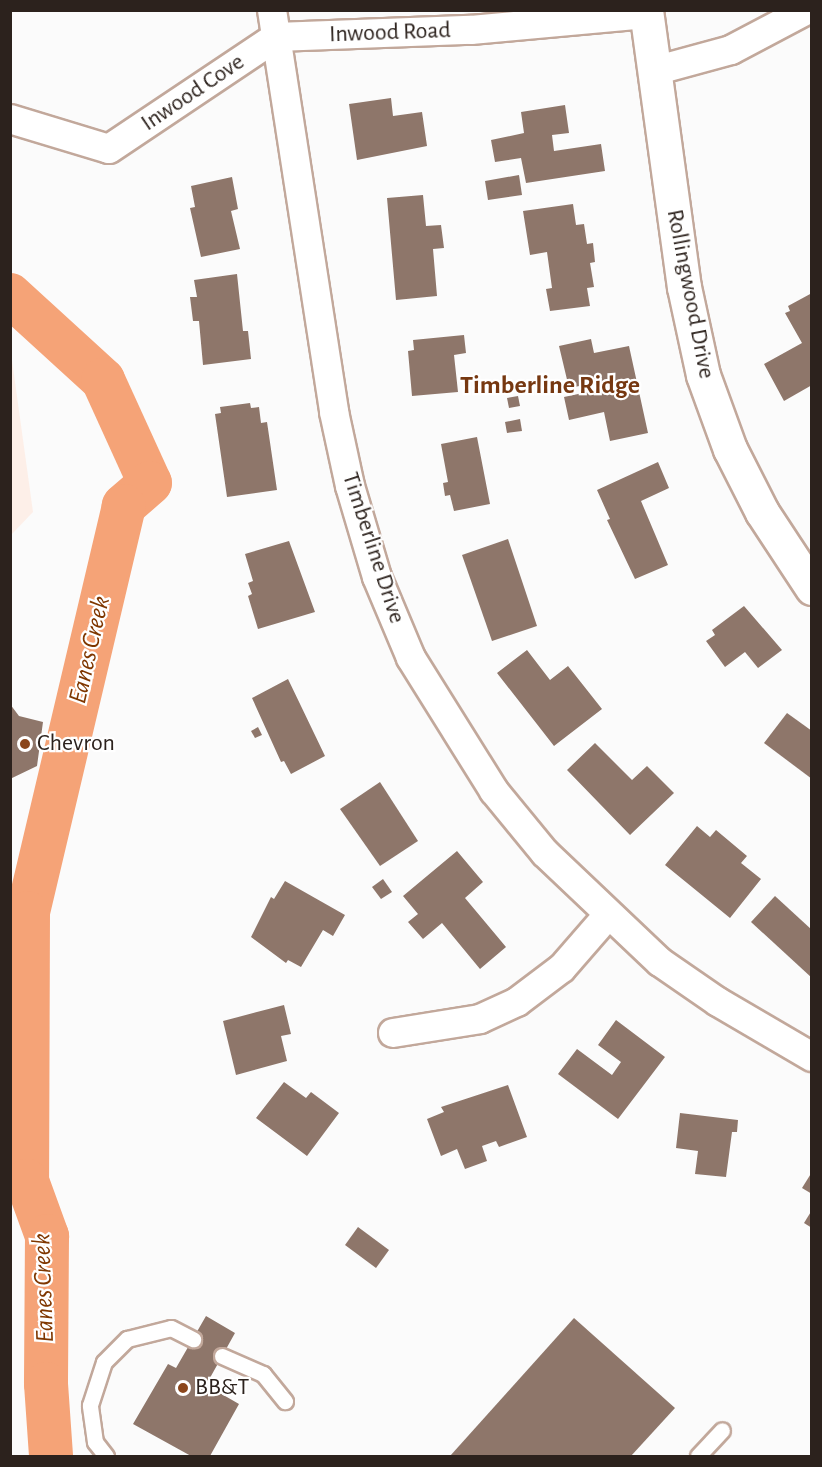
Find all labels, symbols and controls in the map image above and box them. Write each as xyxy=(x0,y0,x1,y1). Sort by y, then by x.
street label: Inwood Road xyxy=(329,16,451,50)
street label: Inwood Cove xyxy=(136,48,250,138)
street label: Rollingwood Drive xyxy=(659,207,721,381)
district label: Timberline Ridge xyxy=(460,370,640,402)
street label: Timberline Drive xyxy=(335,469,411,627)
water label: Eanes Creek xyxy=(62,593,118,707)
place label: Chevron xyxy=(37,730,115,758)
marker: Chevron xyxy=(18,737,32,751)
water label: Eanes Creek xyxy=(27,1233,61,1343)
place label: BB&T xyxy=(195,1374,249,1402)
marker: BB&T xyxy=(176,1381,190,1395)

